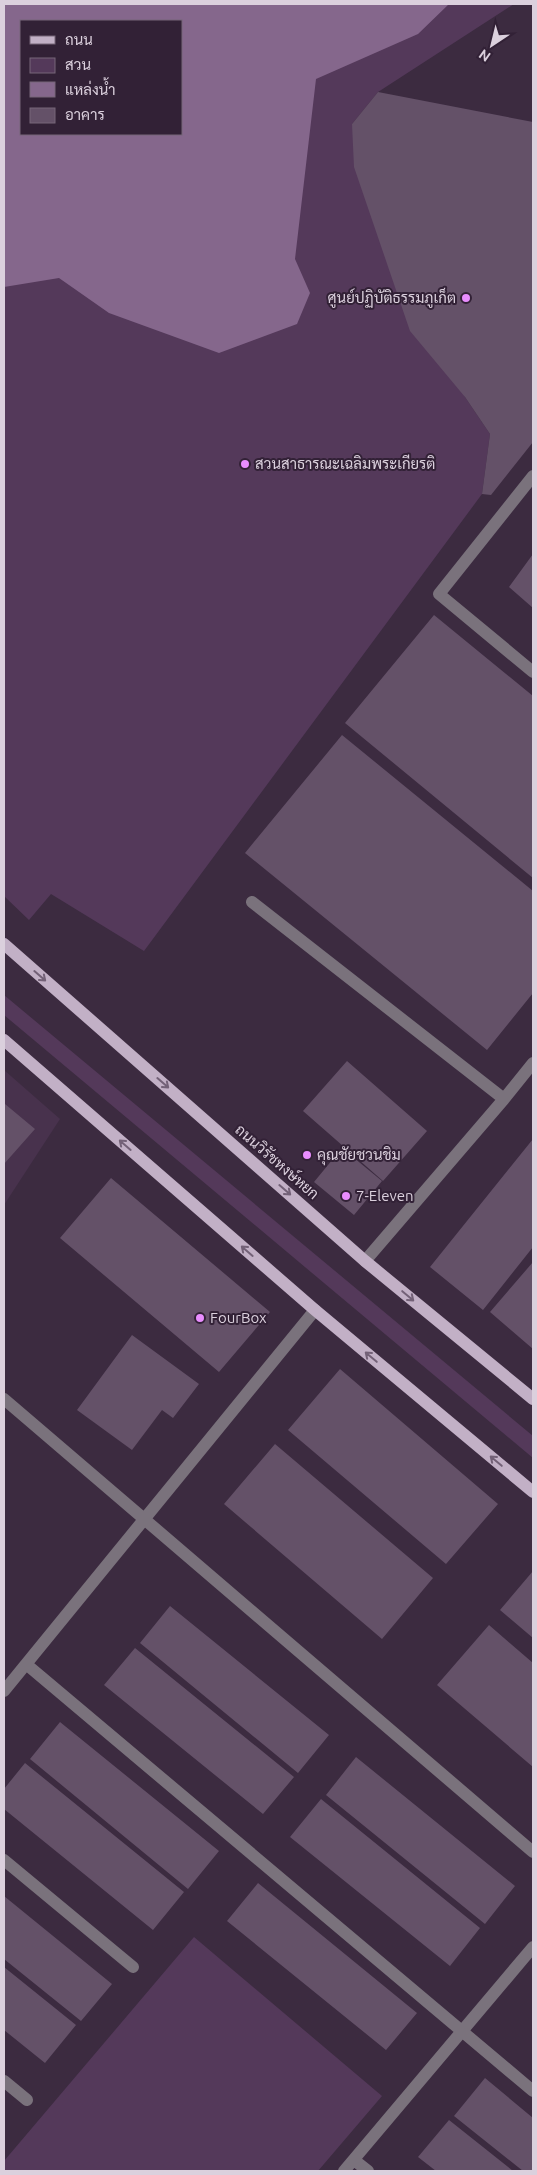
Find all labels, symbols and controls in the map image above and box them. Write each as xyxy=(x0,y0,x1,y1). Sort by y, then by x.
legend xyxy=(20,20,182,135)
north arrow xyxy=(467,20,517,70)
text: ถนน xyxy=(65,31,93,48)
text: N xyxy=(476,46,493,65)
text: สวน xyxy=(65,56,91,73)
text: แหล่งน้ำ xyxy=(65,77,116,98)
text: อาคาร xyxy=(65,106,105,123)
place label: ศูนย์ปฏิบัติธรรมภูเก็ต xyxy=(328,287,456,308)
marker: ศูนย์ปฏิบัติธรรมภูเก็ต xyxy=(460,292,472,304)
place label: สวนสาธารณะเฉลิมพระเกียรติ xyxy=(255,454,435,472)
marker: สวนสาธารณะเฉลิมพระเกียรติ xyxy=(239,458,251,470)
one-way arrow xyxy=(34,970,47,981)
one-way arrow xyxy=(156,1077,169,1089)
street label: ถนนวิรัชหงษ์หยก xyxy=(232,1120,323,1203)
one-way arrow xyxy=(118,1139,131,1151)
place label: คุณชัยชวนชิม xyxy=(317,1146,401,1166)
marker: คุณชัยชวนชิม xyxy=(301,1149,313,1161)
one-way arrow xyxy=(278,1184,291,1196)
place label: 7-Eleven xyxy=(356,1187,414,1204)
marker: 7-Eleven xyxy=(340,1190,352,1202)
one-way arrow xyxy=(241,1246,254,1257)
one-way arrow xyxy=(401,1290,414,1301)
place label: FourBox xyxy=(210,1309,267,1326)
marker: FourBox xyxy=(194,1312,206,1324)
one-way arrow xyxy=(365,1352,378,1363)
one-way arrow xyxy=(490,1456,503,1467)

